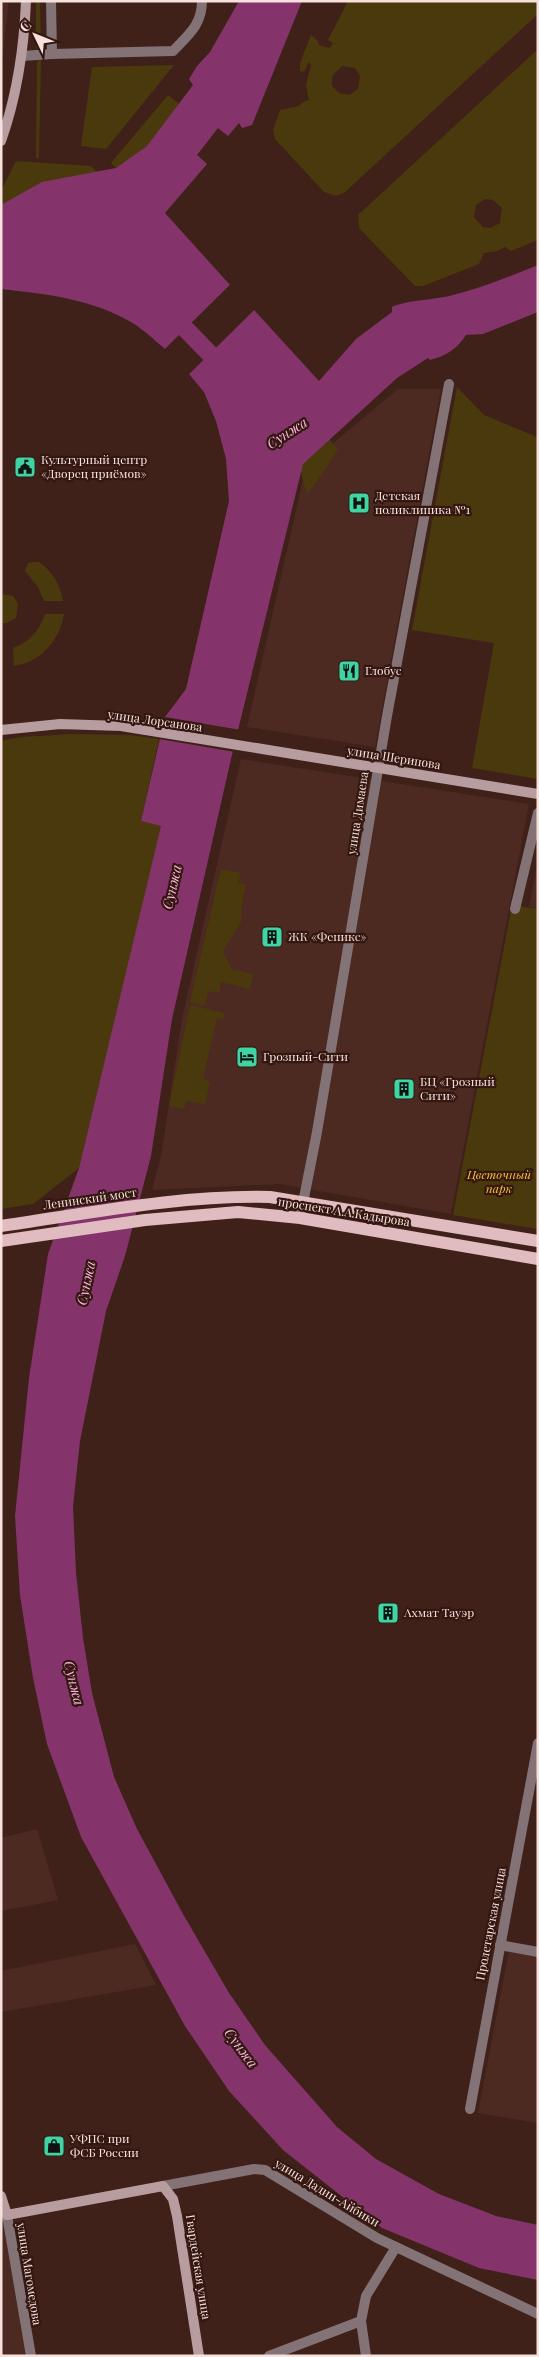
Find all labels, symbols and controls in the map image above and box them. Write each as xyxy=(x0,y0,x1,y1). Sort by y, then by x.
north arrow xyxy=(10,10,60,60)
text: С xyxy=(15,16,36,36)
water label: Сунжа xyxy=(263,412,311,453)
place label: Культурный центр «Дворец приёмов» xyxy=(41,451,147,481)
public building icon: Культурный центр «Дворец приёмов» xyxy=(13,455,37,479)
place label: Детская поликлиника №1 xyxy=(375,487,471,517)
hospital icon: Детская поликлиника №1 xyxy=(347,491,371,515)
restaurant icon: Глобус xyxy=(337,659,361,683)
place label: Глобус xyxy=(365,662,402,678)
street label: улица Лорсанова xyxy=(106,705,203,735)
street label: улица Шерипова xyxy=(345,742,442,772)
street label: улица Димаева xyxy=(342,770,371,856)
water label: Сунжа xyxy=(157,863,186,911)
building icon: ЖК «Феникс» xyxy=(260,925,284,949)
place label: ЖК «Феникс» xyxy=(288,928,367,944)
hotel icon: Грозный-Сити xyxy=(235,1045,259,1069)
place label: Грозный-Сити xyxy=(263,1048,349,1064)
place label: БЦ «Грозный Сити» xyxy=(420,1073,495,1103)
building icon: БЦ «Грозный Сити» xyxy=(392,1077,416,1101)
park label: Цветочный парк xyxy=(466,1166,531,1196)
street label: Ленинский мост xyxy=(41,1183,138,1213)
street label: проспект А.А.Кадырова xyxy=(277,1193,411,1229)
water label: Сунжа xyxy=(72,1259,99,1307)
building icon: Ахмат Тауэр xyxy=(376,1601,400,1625)
place label: Ахмат Тауэр xyxy=(403,1604,474,1620)
water label: Сунжа xyxy=(60,1659,89,1707)
street label: Пролетарская улица xyxy=(471,1866,509,1982)
water label: Сунжа xyxy=(220,2024,263,2071)
place label: УФПС при ФСБ России xyxy=(69,2130,139,2160)
shop icon: УФПС при ФСБ России xyxy=(42,2134,66,2158)
street label: улица Дадин-Айбики xyxy=(271,2154,383,2230)
street label: Гвардейская улица xyxy=(183,2213,215,2320)
street label: улица Магомедова xyxy=(14,2220,46,2326)

